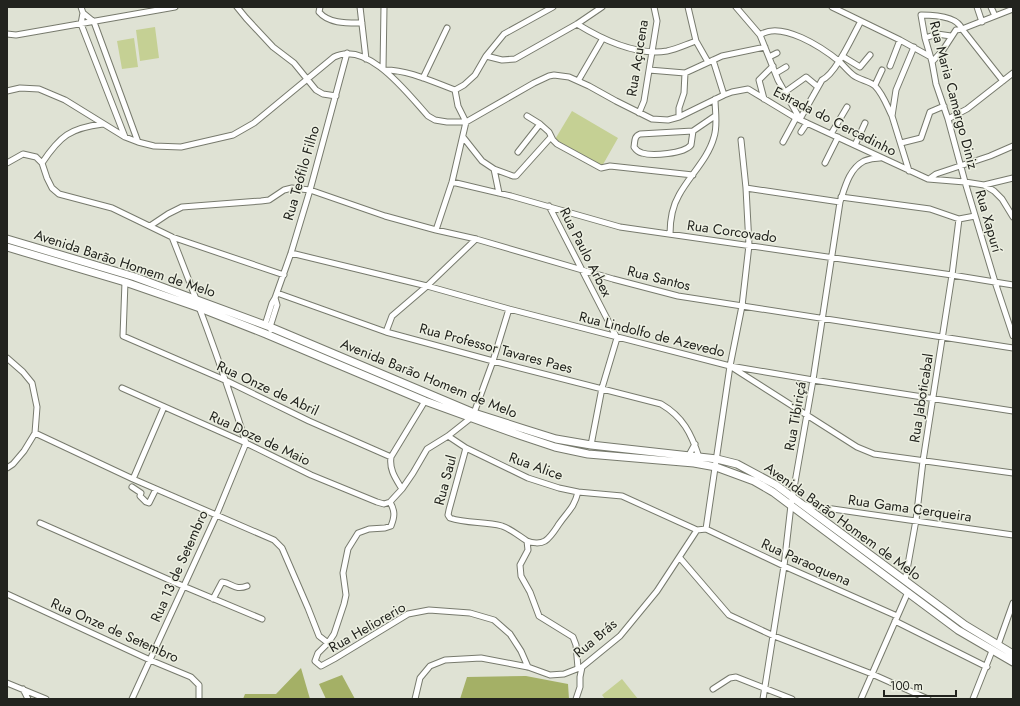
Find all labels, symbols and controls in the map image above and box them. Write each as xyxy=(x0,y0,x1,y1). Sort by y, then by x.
street label: Rua Açucena xyxy=(621,18,653,98)
street label: Rua Maria Camargo Diniz xyxy=(925,19,984,172)
street label: Estrada do Cercadinho xyxy=(770,81,900,161)
street label: Rua Teófilo Filho xyxy=(278,123,324,223)
street label: Rua Xapurí xyxy=(971,187,1008,256)
street label: Rua Paulo Arbex xyxy=(555,204,617,300)
street label: Rua Corcovado xyxy=(686,215,779,247)
street label: Avenida Barão Homem de Melo xyxy=(32,224,218,302)
street label: Rua Santos xyxy=(625,260,693,296)
street label: Rua Lindolfo de Azevedo xyxy=(577,306,727,362)
street label: Rua Professor Tavares Paes xyxy=(417,318,575,378)
street label: Avenida Barão Homem de Melo xyxy=(337,333,521,423)
street label: Rua Jaboticabal xyxy=(904,352,938,444)
street label: Rua Onze de Abril xyxy=(214,356,322,420)
street label: Rua Tibiriçá xyxy=(779,380,811,452)
street label: Rua Doze de Maio xyxy=(206,406,314,470)
street label: Rua Alice xyxy=(506,447,566,485)
street label: Rua Saul xyxy=(429,453,461,507)
street label: Avenida Barão Homem de Melo xyxy=(761,457,926,585)
street label: Rua Gama Cerqueira xyxy=(847,489,973,527)
street label: Rua 13 de Setembro xyxy=(145,507,213,625)
street label: Rua Paraoquena xyxy=(758,533,854,591)
street label: Rua Onze de Setembro xyxy=(48,593,182,667)
street label: Rua Heliorerio xyxy=(325,597,409,657)
street label: Rua Brás xyxy=(569,614,621,662)
scale bar xyxy=(884,672,956,698)
text: 100 m xyxy=(890,677,923,695)

